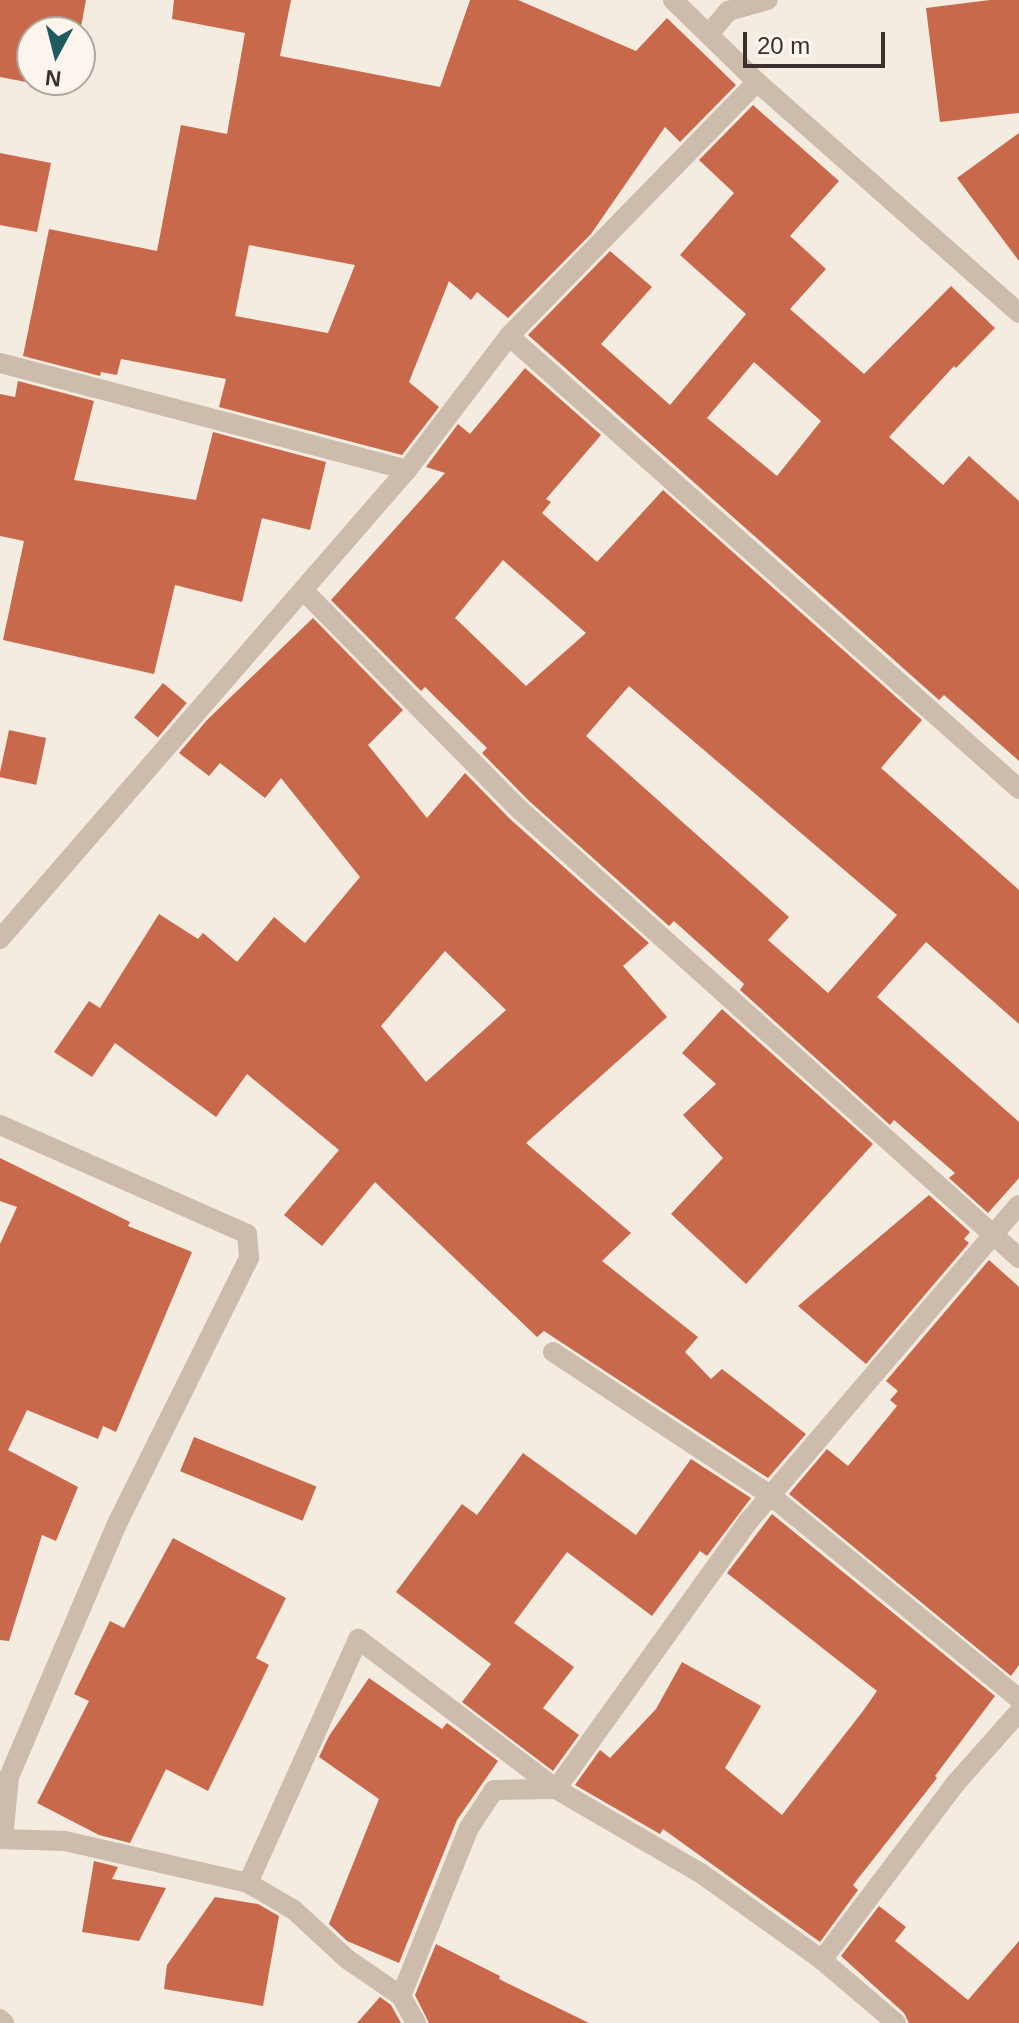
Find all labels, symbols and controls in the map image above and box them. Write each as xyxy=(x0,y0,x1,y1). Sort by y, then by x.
north arrow xyxy=(16,16,96,96)
scale bar xyxy=(747,16,889,66)
text: 20 m xyxy=(757,32,810,59)
text: N xyxy=(44,65,63,92)

